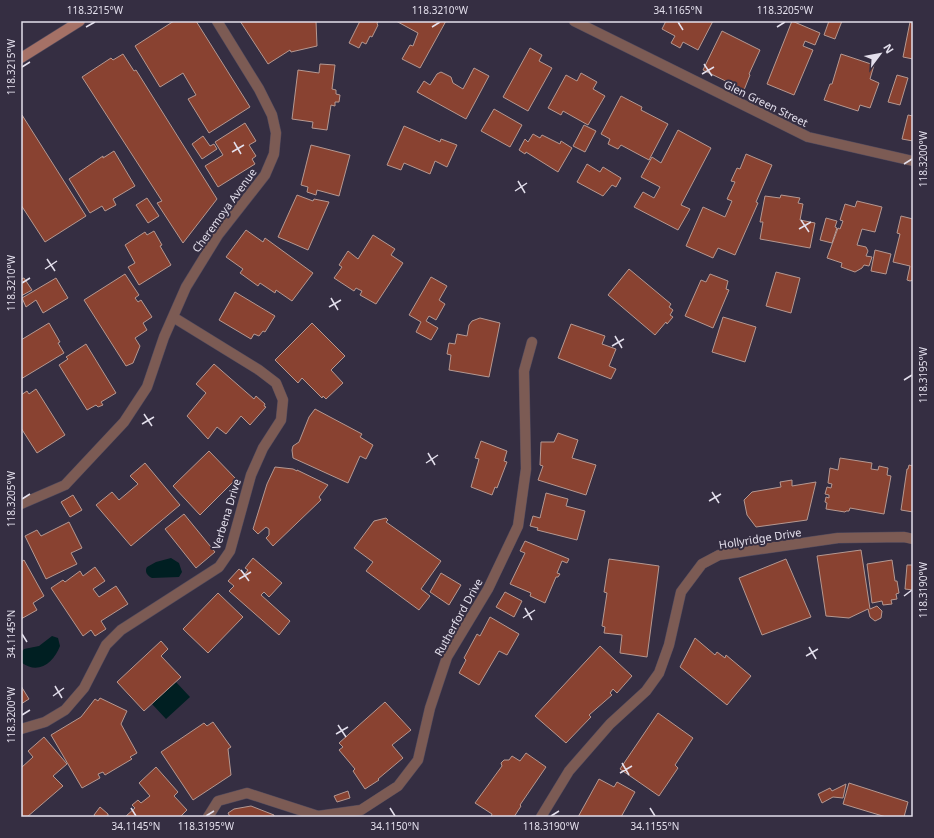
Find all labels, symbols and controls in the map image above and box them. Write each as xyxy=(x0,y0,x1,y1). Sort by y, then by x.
text: 118.3215°W xyxy=(67,3,124,17)
text: 118.3210°W xyxy=(412,3,469,17)
text: 34.1165°N xyxy=(654,3,702,17)
text: 118.3205°W xyxy=(757,3,814,17)
north arrow xyxy=(860,34,900,74)
text: 118.3215°W xyxy=(4,38,18,95)
text: N xyxy=(880,41,898,56)
street label: Glen Green Street xyxy=(721,76,811,130)
text: 118.3200°W xyxy=(916,130,930,187)
street label: Cheremoya Avenue xyxy=(188,165,260,255)
text: 118.3210°W xyxy=(4,254,18,311)
text: 118.3195°W xyxy=(916,346,930,403)
text: 118.3205°W xyxy=(4,470,18,527)
street label: Verbena Drive xyxy=(208,477,244,551)
street label: Hollyridge Drive xyxy=(718,524,802,552)
text: 118.3190°W xyxy=(916,561,930,618)
street label: Rutherford Drive xyxy=(430,575,486,659)
text: 34.1145°N xyxy=(4,610,18,658)
text: 118.3200°W xyxy=(4,686,18,743)
text: 34.1145°N xyxy=(112,819,160,833)
text: 118.3195°W xyxy=(178,819,235,833)
text: 34.1150°N xyxy=(371,819,419,833)
text: 118.3190°W xyxy=(523,819,580,833)
text: 34.1155°N xyxy=(631,819,679,833)

